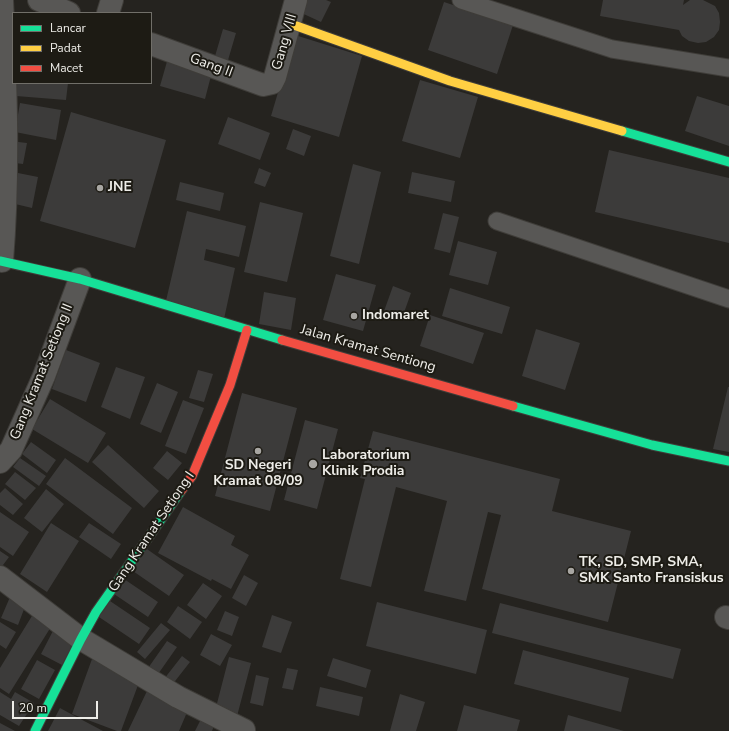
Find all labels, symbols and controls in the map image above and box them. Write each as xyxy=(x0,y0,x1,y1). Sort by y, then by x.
legend xyxy=(12,12,152,84)
street label: Gang VIII xyxy=(269,12,301,72)
text: Lancar xyxy=(50,20,86,36)
text: Padat xyxy=(50,40,81,56)
street label: Gang II xyxy=(187,50,235,82)
text: Macet xyxy=(50,60,83,76)
place label: JNE xyxy=(108,180,132,196)
marker: JNE xyxy=(95,183,105,193)
street label: Gang Kramat Setiong II xyxy=(7,302,77,442)
place label: Indomaret xyxy=(362,308,429,324)
marker: Indomaret xyxy=(349,311,359,321)
street label: Jalan Kramat Sentiong xyxy=(298,322,438,376)
marker: SD Negeri Kramat 08/09 xyxy=(253,446,263,456)
place label: Laboratorium Klinik Prodia xyxy=(322,448,410,480)
place label: SD Negeri Kramat 08/09 xyxy=(213,458,303,490)
marker: Laboratorium Klinik Prodia xyxy=(307,458,319,470)
street label: Gang Kramat Setiong I xyxy=(105,469,199,595)
place label: TK, SD, SMP, SMA, SMK Santo Fransiskus xyxy=(579,555,724,588)
marker: TK, SD, SMP, SMA, SMK Santo Fransiskus xyxy=(566,566,576,576)
scale bar xyxy=(14,693,100,719)
text: 20 m xyxy=(19,700,47,716)

